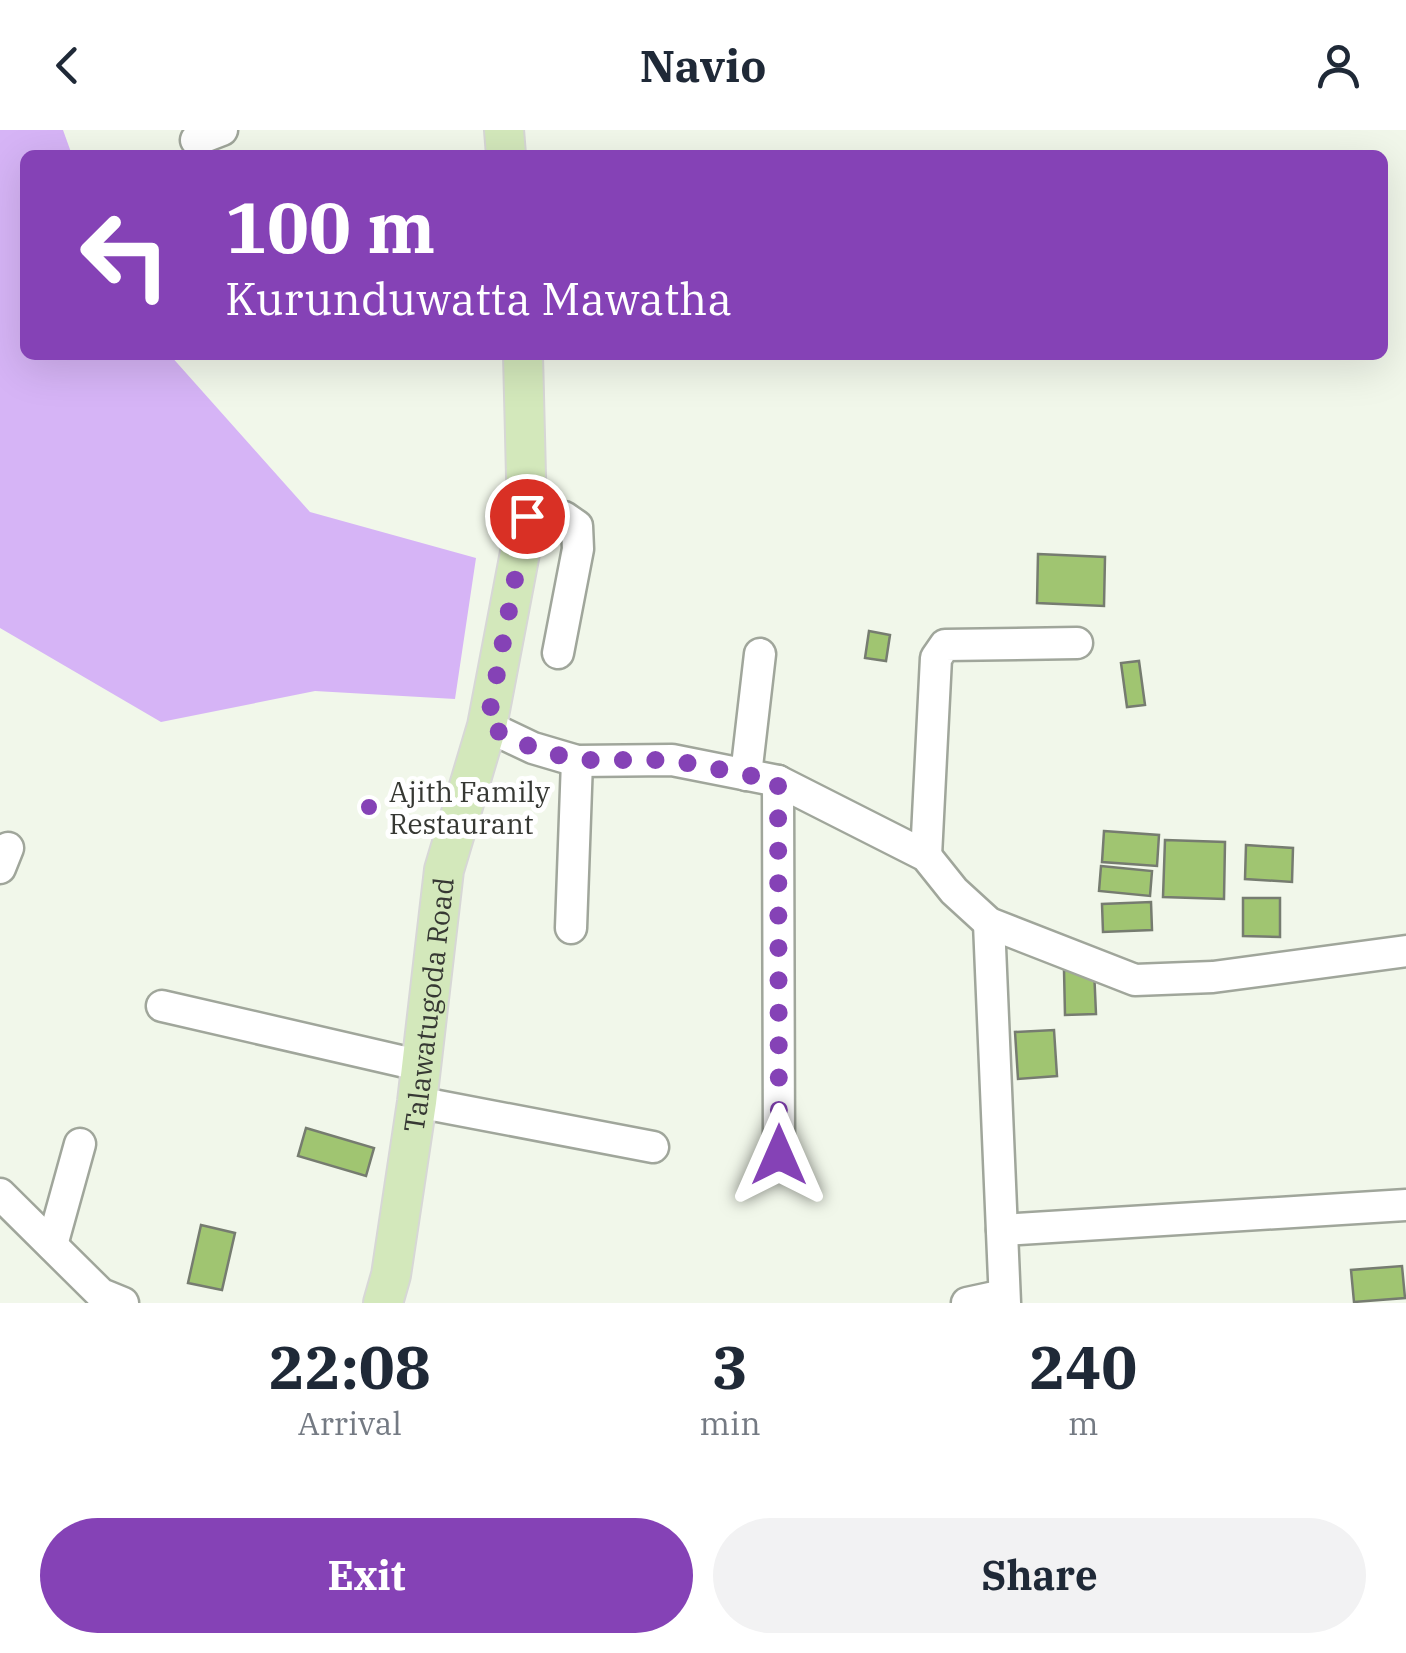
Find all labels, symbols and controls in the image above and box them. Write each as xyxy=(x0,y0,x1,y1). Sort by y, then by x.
text: Navio xyxy=(640,36,766,94)
icon: back xyxy=(40,38,95,93)
icon: person xyxy=(1311,38,1366,93)
text: 100 m xyxy=(225,181,435,272)
icon: left xyxy=(60,190,190,320)
text: Kurunduwatta Mawatha xyxy=(225,269,732,327)
pin xyxy=(485,474,570,559)
icon: arrive xyxy=(500,489,555,544)
place label: Ajith Family Restaurant xyxy=(389,773,550,842)
marker: Ajith Family Restaurant xyxy=(358,796,380,818)
street label: Talawatugoda Road xyxy=(394,875,462,1135)
position arrow xyxy=(727,1103,831,1207)
text: 22:08 xyxy=(269,1327,431,1406)
text: 3 xyxy=(712,1327,748,1406)
text: 240 xyxy=(1029,1327,1137,1406)
text: Arrival xyxy=(298,1402,402,1444)
text: min xyxy=(700,1402,761,1444)
text: m xyxy=(1068,1402,1099,1444)
button: Exit xyxy=(40,1518,693,1633)
button: Share xyxy=(713,1518,1366,1633)

